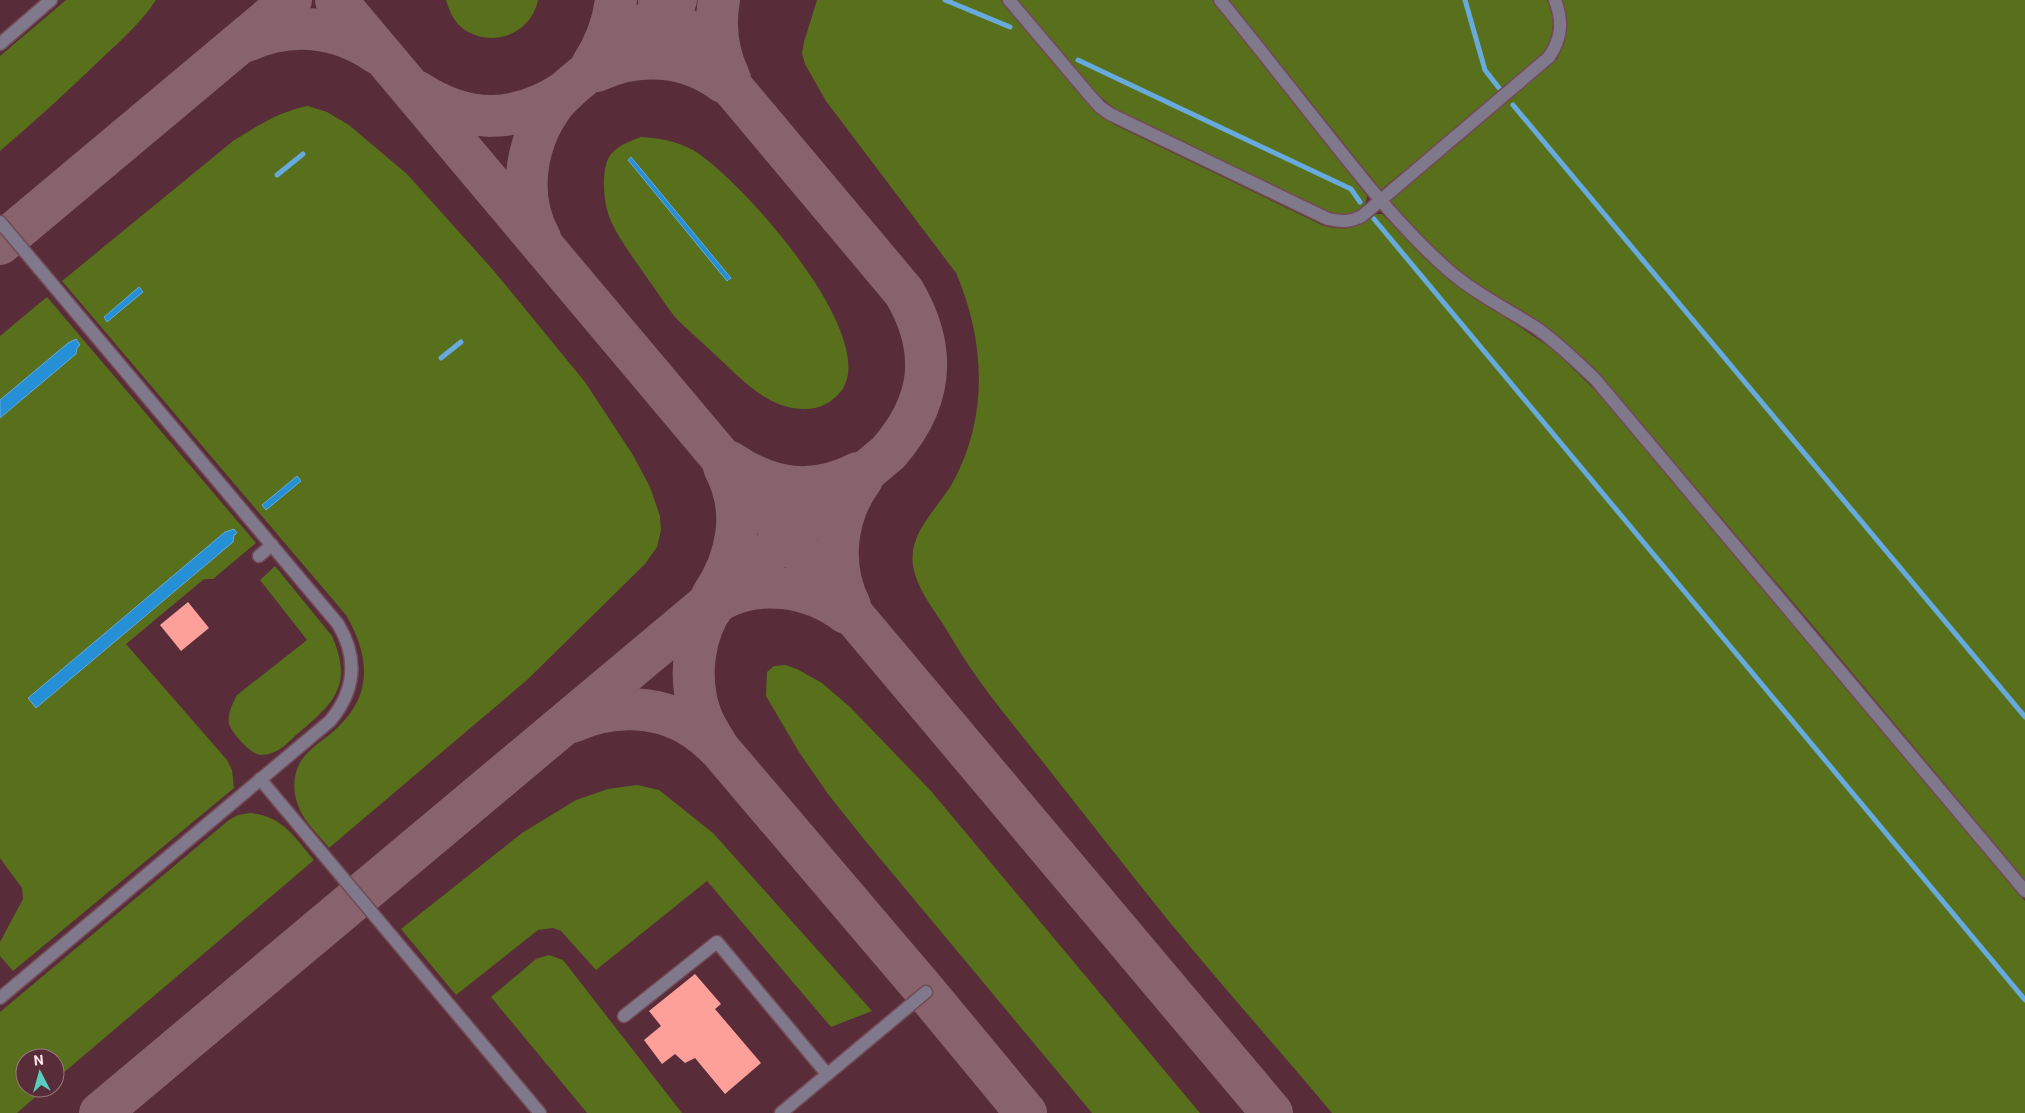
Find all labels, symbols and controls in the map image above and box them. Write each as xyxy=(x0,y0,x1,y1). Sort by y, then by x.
north arrow xyxy=(15,1048,65,1098)
text: N xyxy=(33,1052,44,1069)

